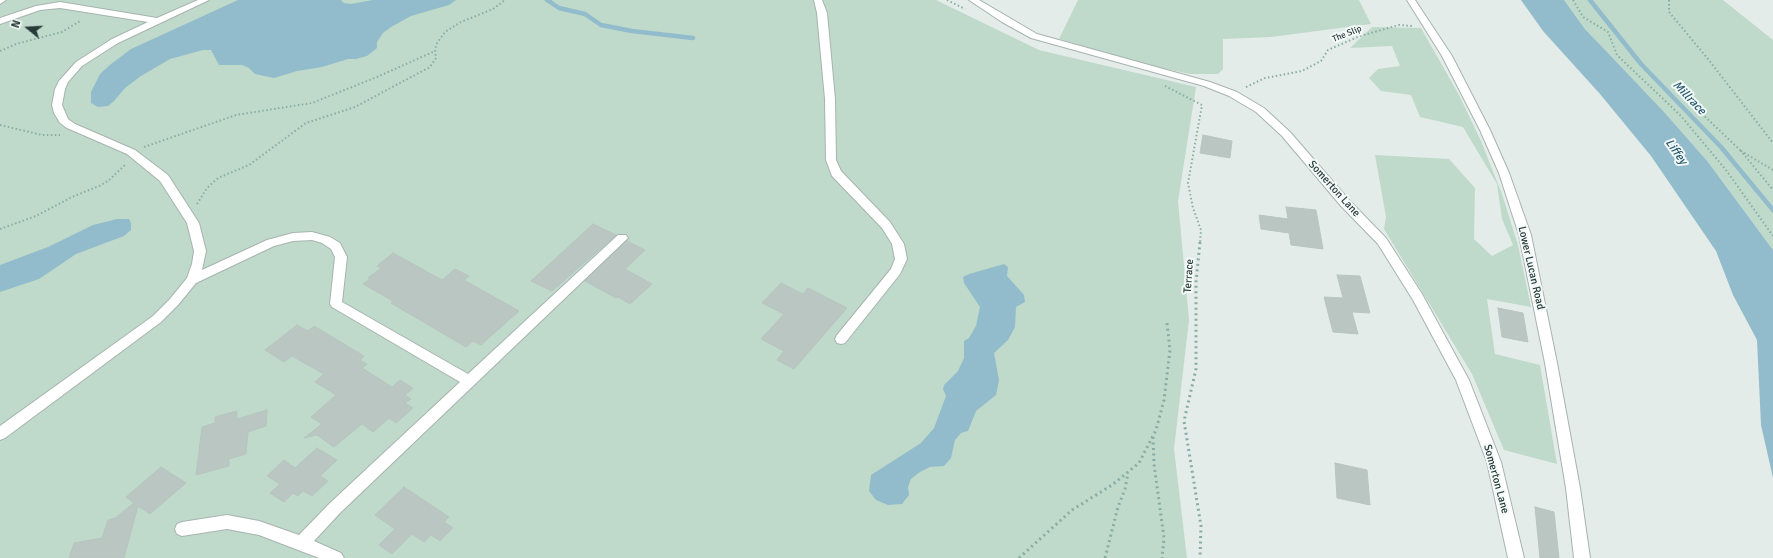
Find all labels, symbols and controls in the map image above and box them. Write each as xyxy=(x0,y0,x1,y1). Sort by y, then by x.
north arrow xyxy=(8,8,48,48)
text: N xyxy=(9,18,23,30)
street label: The Slip xyxy=(1331,23,1363,45)
water label: Millrace xyxy=(1669,78,1709,118)
water label: Liffey xyxy=(1662,136,1690,168)
street label: Somerton Lane xyxy=(1305,158,1363,220)
street label: Lower Lucan Road xyxy=(1515,225,1547,311)
street label: Terrace xyxy=(1181,258,1197,294)
street label: Somerton Lane xyxy=(1480,443,1512,515)

